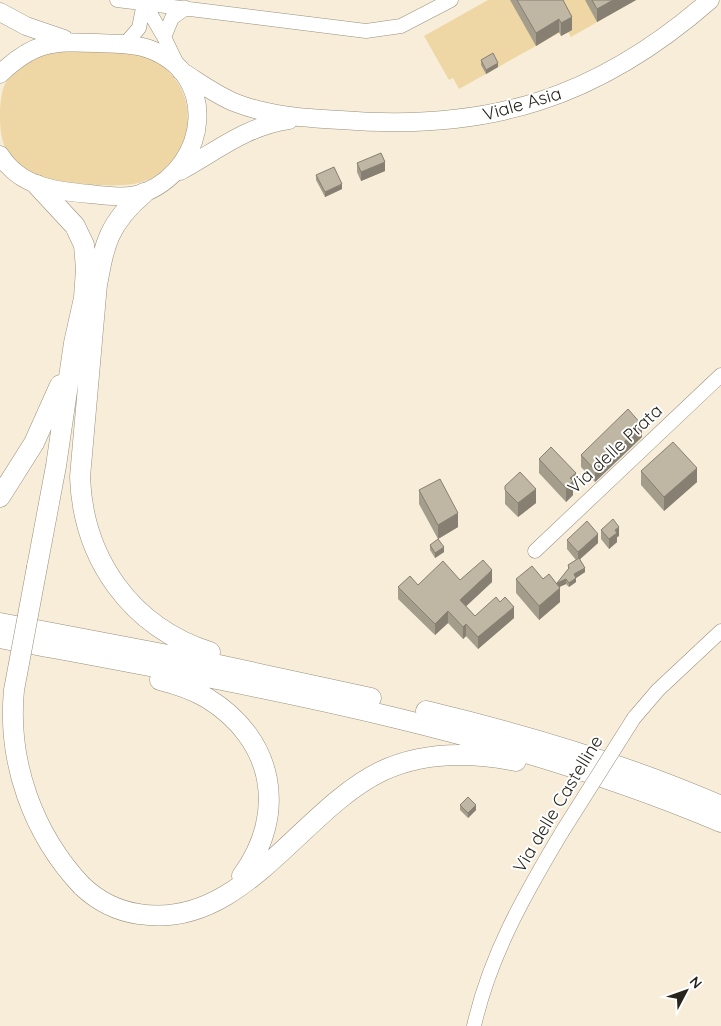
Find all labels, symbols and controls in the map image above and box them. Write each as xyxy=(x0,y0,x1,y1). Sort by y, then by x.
street label: Viale Asia xyxy=(480,81,564,126)
street label: Via delle Prata xyxy=(562,399,667,498)
street label: Via delle Castelline xyxy=(508,731,608,876)
north arrow xyxy=(661,966,711,1016)
text: N xyxy=(686,973,706,992)

